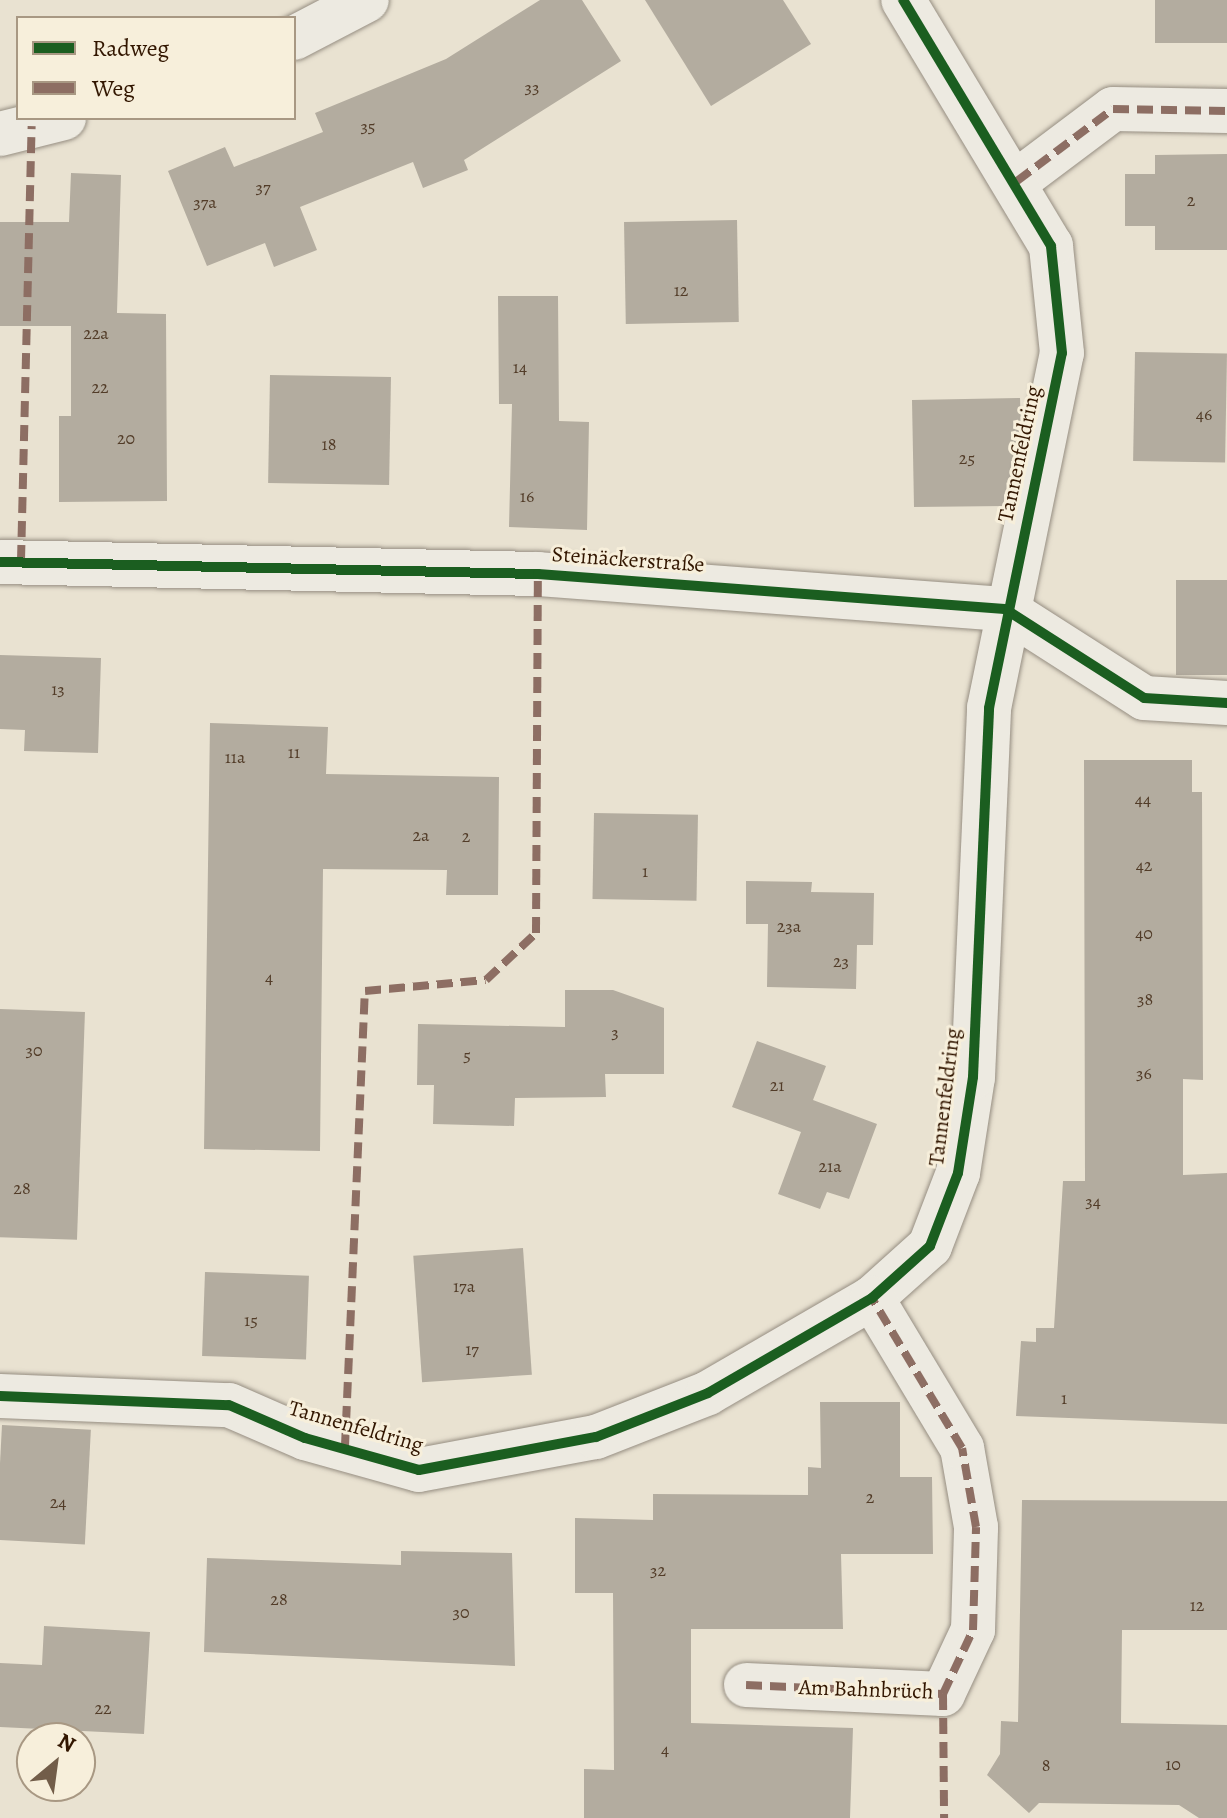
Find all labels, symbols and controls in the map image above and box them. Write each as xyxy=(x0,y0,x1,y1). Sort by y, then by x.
legend xyxy=(16,16,296,120)
text: Radweg xyxy=(92,32,169,64)
text: Weg xyxy=(92,72,135,104)
house number: 33 xyxy=(525,76,539,98)
house number: 35 xyxy=(360,115,376,137)
house number: 37 xyxy=(255,176,271,198)
house number: 2 xyxy=(1187,189,1195,211)
house number: 37a xyxy=(193,191,217,213)
house number: 12 xyxy=(674,279,688,301)
house number: 22a xyxy=(83,322,109,344)
house number: 14 xyxy=(513,356,527,378)
house number: 22 xyxy=(91,376,109,398)
street label: Tannenfeldring xyxy=(993,383,1047,525)
house number: 46 xyxy=(1196,403,1212,425)
house number: 20 xyxy=(117,427,135,449)
house number: 18 xyxy=(322,433,336,455)
house number: 25 xyxy=(959,447,975,469)
house number: 16 xyxy=(520,485,534,507)
street label: Steinäckerstraße xyxy=(551,542,705,578)
house number: 13 xyxy=(51,678,65,700)
house number: 11 xyxy=(288,741,300,763)
house number: 11a xyxy=(225,746,245,768)
house number: 44 xyxy=(1135,788,1151,810)
house number: 2a xyxy=(413,824,429,846)
house number: 2 xyxy=(462,825,470,847)
house number: 42 xyxy=(1136,854,1152,876)
house number: 1 xyxy=(642,860,648,882)
house number: 23a xyxy=(777,915,801,937)
house number: 40 xyxy=(1135,922,1153,944)
house number: 23 xyxy=(833,950,849,972)
house number: 4 xyxy=(265,966,273,988)
house number: 38 xyxy=(1137,988,1153,1010)
house number: 3 xyxy=(611,1021,619,1043)
street label: Tannenfeldring xyxy=(923,1027,967,1167)
house number: 30 xyxy=(25,1039,43,1061)
house number: 5 xyxy=(463,1044,471,1066)
house number: 36 xyxy=(1136,1062,1152,1084)
house number: 21 xyxy=(770,1074,784,1096)
house number: 21a xyxy=(818,1155,842,1177)
house number: 28 xyxy=(13,1177,31,1199)
house number: 34 xyxy=(1085,1190,1101,1212)
house number: 17a xyxy=(453,1275,475,1297)
house number: 15 xyxy=(244,1309,258,1331)
house number: 17 xyxy=(465,1338,479,1360)
house number: 1 xyxy=(1061,1387,1067,1409)
street label: Tannenfeldring xyxy=(286,1395,426,1459)
house number: 2 xyxy=(866,1486,874,1508)
house number: 24 xyxy=(50,1491,66,1513)
house number: 32 xyxy=(650,1559,666,1581)
house number: 28 xyxy=(270,1588,288,1610)
house number: 12 xyxy=(1190,1594,1204,1616)
house number: 30 xyxy=(452,1601,470,1623)
street label: Am Bahnbrüch xyxy=(798,1674,934,1706)
house number: 22 xyxy=(94,1697,112,1719)
north arrow xyxy=(16,1722,96,1802)
text: N xyxy=(52,1726,81,1760)
house number: 4 xyxy=(661,1738,669,1760)
house number: 10 xyxy=(1165,1753,1181,1775)
house number: 8 xyxy=(1042,1754,1050,1776)

